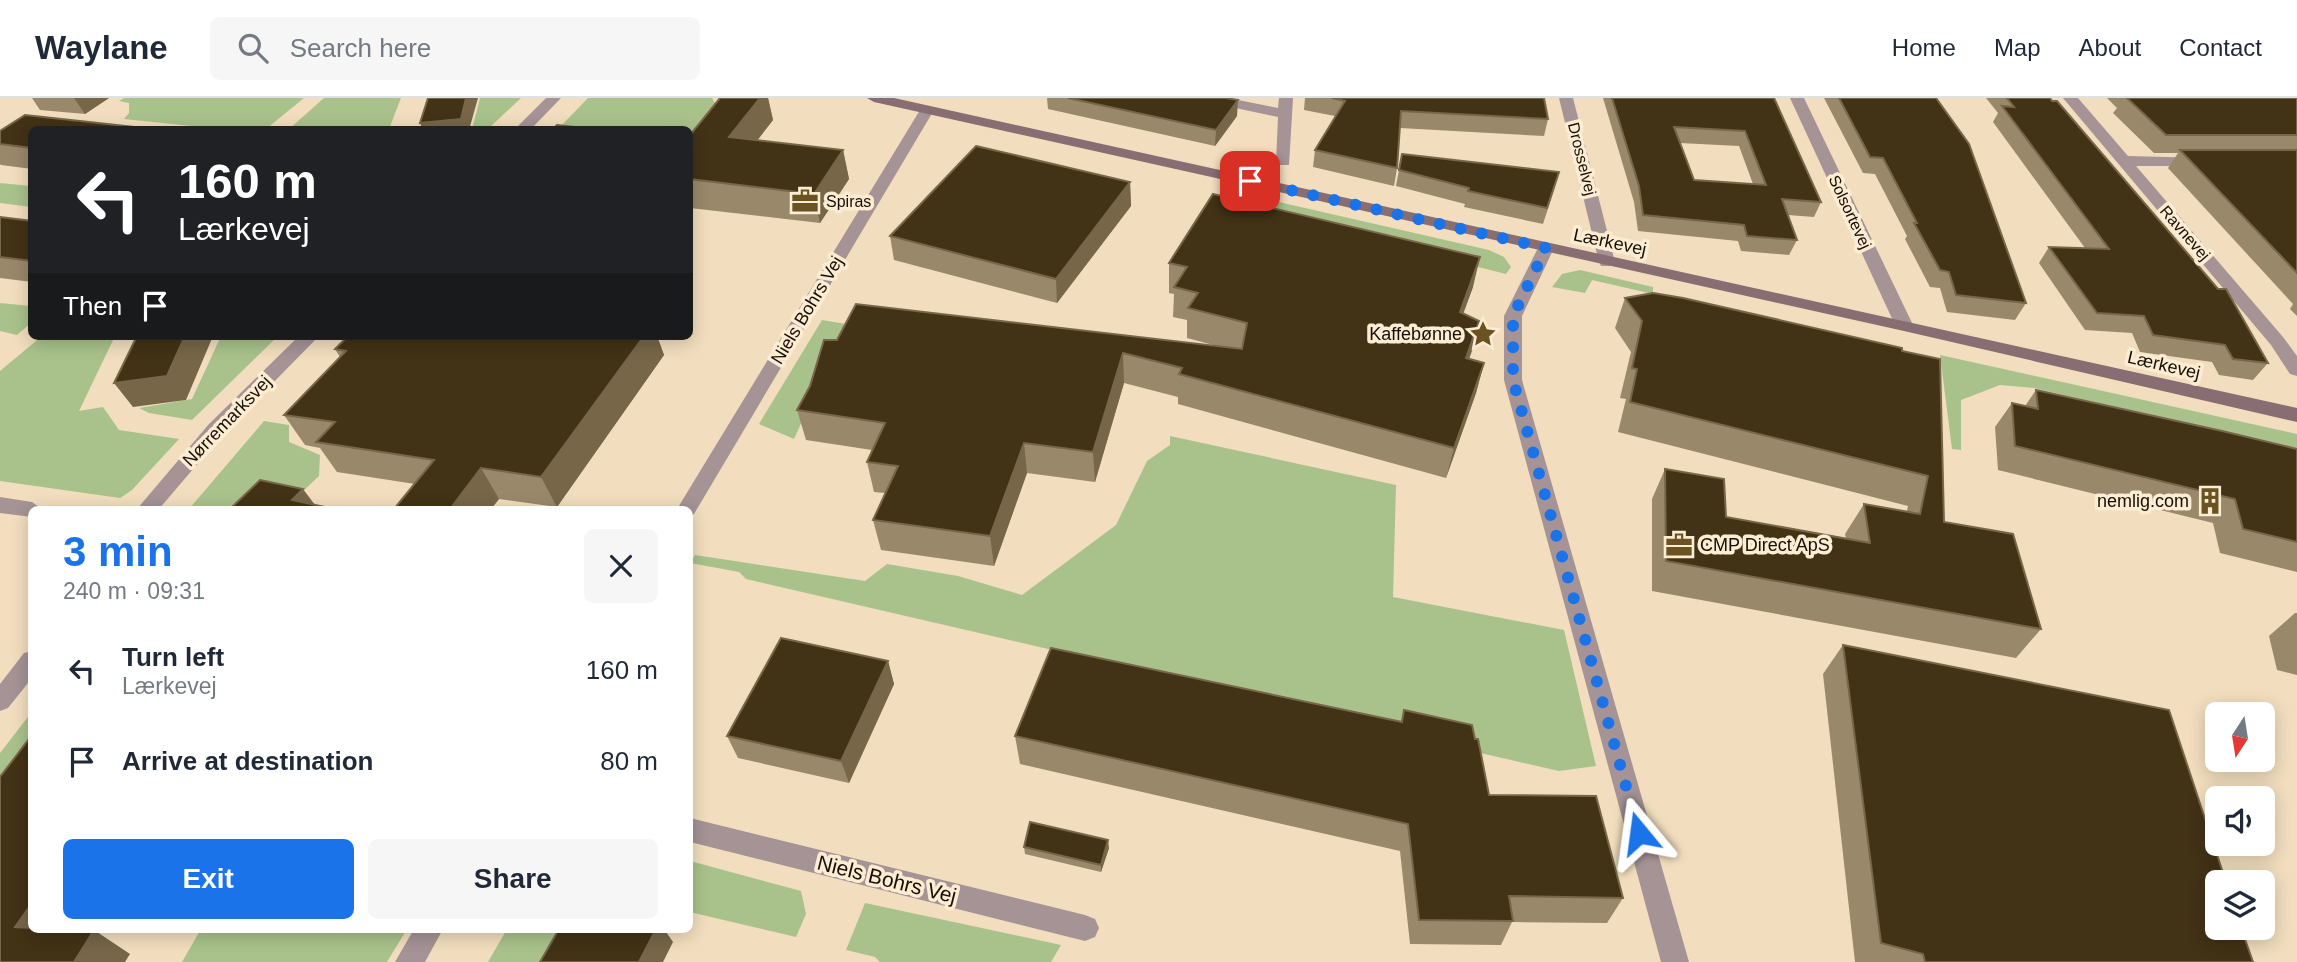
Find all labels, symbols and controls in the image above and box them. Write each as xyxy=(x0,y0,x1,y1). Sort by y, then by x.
search box xyxy=(210,17,700,80)
text: Waylane xyxy=(35,29,168,66)
icon: search xyxy=(234,29,272,67)
text: Search here xyxy=(290,33,431,63)
text: Home xyxy=(1892,34,1956,61)
text: Map xyxy=(1994,34,2041,61)
text: About xyxy=(2079,34,2141,61)
text: Contact xyxy=(2179,34,2262,61)
street label: Drosselvej xyxy=(1565,121,1599,197)
pin xyxy=(1220,151,1280,211)
icon: left xyxy=(63,154,154,245)
text: 160 m xyxy=(178,154,317,208)
icon: arrive xyxy=(1231,162,1269,200)
street label: Solsortevej xyxy=(1826,173,1874,251)
office icon: Spiras xyxy=(790,186,820,216)
place label: Spiras xyxy=(826,193,871,210)
street label: Ravnevej xyxy=(2157,202,2213,264)
text: Lærkevej xyxy=(178,211,310,247)
street label: Lærkevej xyxy=(1572,225,1648,259)
street label: Niels Bohrs Vej xyxy=(767,253,847,367)
icon: arrive xyxy=(136,287,174,325)
text: Then xyxy=(63,291,122,321)
place icon: Kaffebønne xyxy=(1468,319,1498,349)
place label: Kaffebønne xyxy=(1369,324,1462,344)
street label: Lærkevej xyxy=(2126,347,2202,383)
street label: Nørremarksvej xyxy=(179,372,275,470)
building icon: nemlig.com xyxy=(2195,486,2225,516)
place label: nemlig.com xyxy=(2097,491,2189,511)
text: 3 min xyxy=(63,528,173,575)
button: close xyxy=(584,529,658,603)
office icon: CMP Direct ApS xyxy=(1664,530,1694,560)
place label: CMP Direct ApS xyxy=(1700,535,1830,555)
text: 240 m · 09:31 xyxy=(63,578,205,604)
text: Turn left xyxy=(122,642,224,672)
icon: left xyxy=(63,652,101,690)
text: 160 m xyxy=(586,655,658,685)
text: Lærkevej xyxy=(122,673,217,699)
north arrow xyxy=(2205,702,2275,772)
map controls xyxy=(2205,702,2275,940)
icon: arrive xyxy=(63,743,101,781)
text: Arrive at destination xyxy=(122,746,373,776)
text: 80 m xyxy=(600,746,658,776)
button: sound xyxy=(2205,786,2275,856)
position arrow xyxy=(1602,796,1676,870)
button: Exit xyxy=(63,839,354,919)
button: Share xyxy=(368,839,658,919)
street label: Niels Bohrs Vej xyxy=(815,851,959,907)
button: layers xyxy=(2205,870,2275,940)

